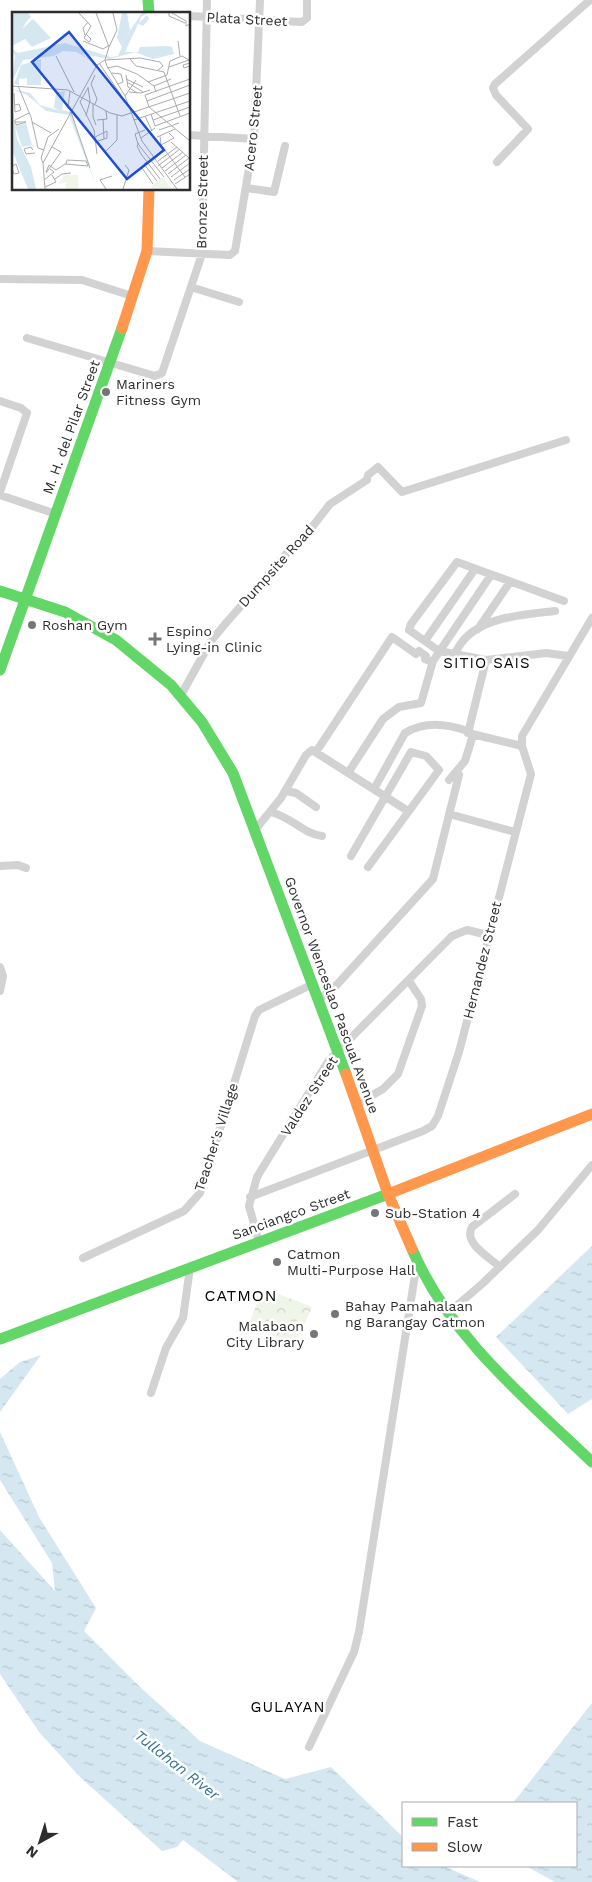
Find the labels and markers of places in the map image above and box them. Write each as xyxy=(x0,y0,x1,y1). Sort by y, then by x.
place label: Mariners Fitness Gym xyxy=(116,376,201,408)
marker: Mariners Fitness Gym xyxy=(100,386,112,398)
place label: Roshan Gym xyxy=(42,617,127,633)
marker: Roshan Gym xyxy=(26,619,38,631)
place label: Espino Lying-in Clinic xyxy=(166,623,262,655)
marker: Espino Lying-in Clinic xyxy=(148,632,162,646)
place label: Sub-Station 4 xyxy=(385,1205,481,1221)
marker: Sub-Station 4 xyxy=(369,1207,381,1219)
place label: Catmon Multi-Purpose Hall xyxy=(287,1246,416,1278)
marker: Catmon Multi-Purpose Hall xyxy=(271,1256,283,1268)
place label: Bahay Pamahalaan ng Barangay Catmon xyxy=(345,1298,485,1330)
marker: Bahay Pamahalaan ng Barangay Catmon xyxy=(329,1308,341,1320)
place label: Malabaon City Library xyxy=(226,1318,305,1350)
marker: Malabaon City Library xyxy=(308,1328,320,1340)

